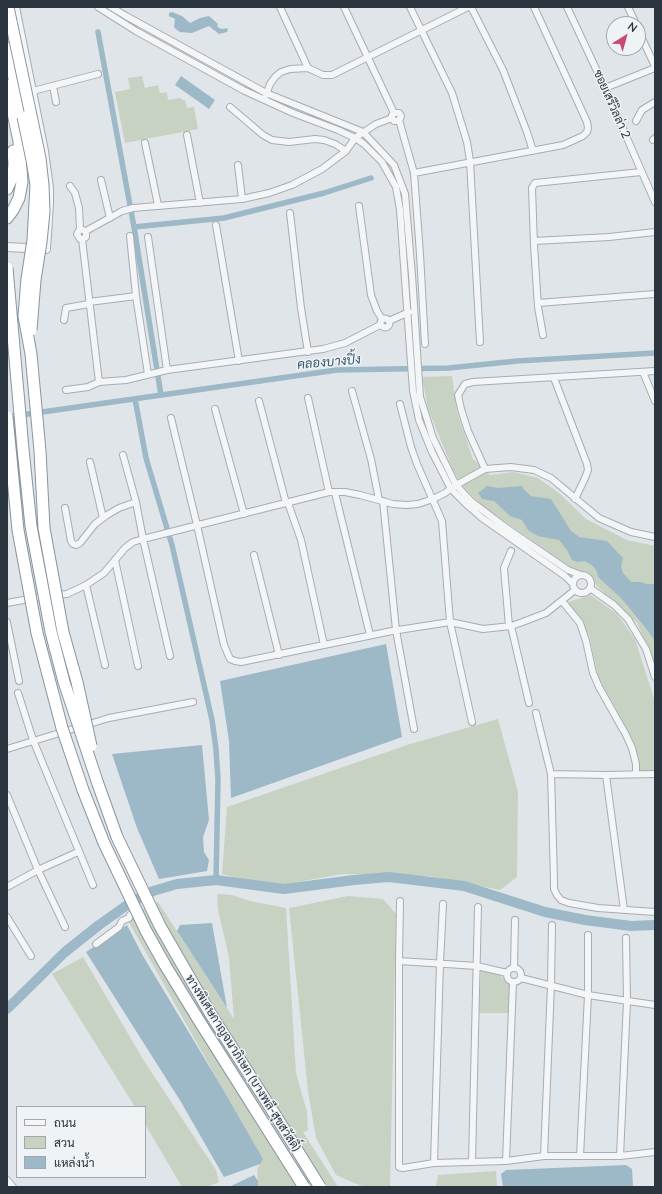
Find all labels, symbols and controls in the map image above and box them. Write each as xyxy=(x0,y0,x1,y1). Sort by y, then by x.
north arrow xyxy=(606,16,646,56)
text: N xyxy=(626,19,640,35)
street label: ซอยเสรีวิลล่า 2 xyxy=(590,67,634,141)
water label: คลองบางปิ้ง xyxy=(296,351,362,373)
street label: ทางพิเศษกาญจนาภิเษก (บางพลี-สุขสวัสดิ์) xyxy=(182,972,304,1154)
legend xyxy=(16,1106,146,1178)
text: ถนน xyxy=(54,1115,76,1130)
text: สวน xyxy=(54,1135,75,1150)
text: แหล่งน้ำ xyxy=(54,1155,94,1170)

